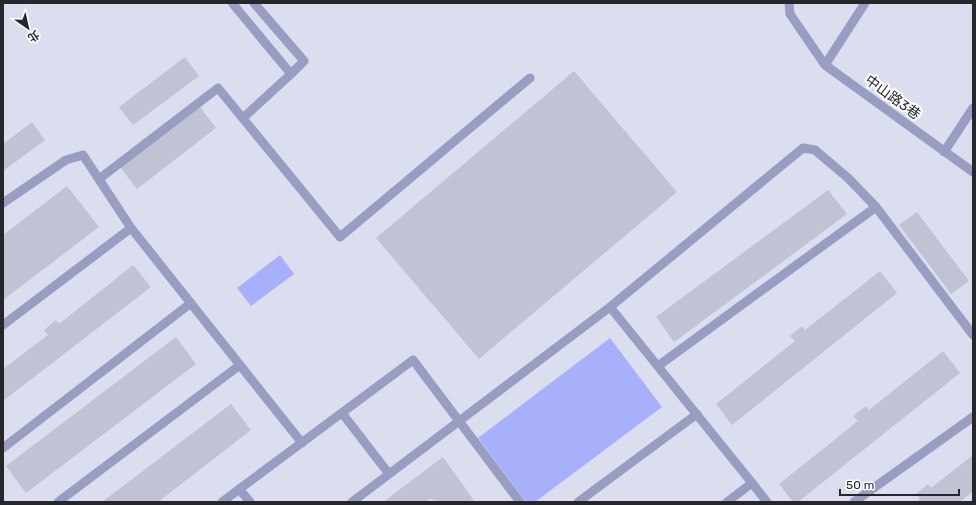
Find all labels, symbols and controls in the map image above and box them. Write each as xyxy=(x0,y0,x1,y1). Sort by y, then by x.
north arrow xyxy=(8,8,48,48)
text: 北 xyxy=(25,27,42,44)
street label: 中山路3巷 xyxy=(862,72,924,123)
scale bar xyxy=(840,471,959,497)
text: 50 m xyxy=(846,478,874,492)

